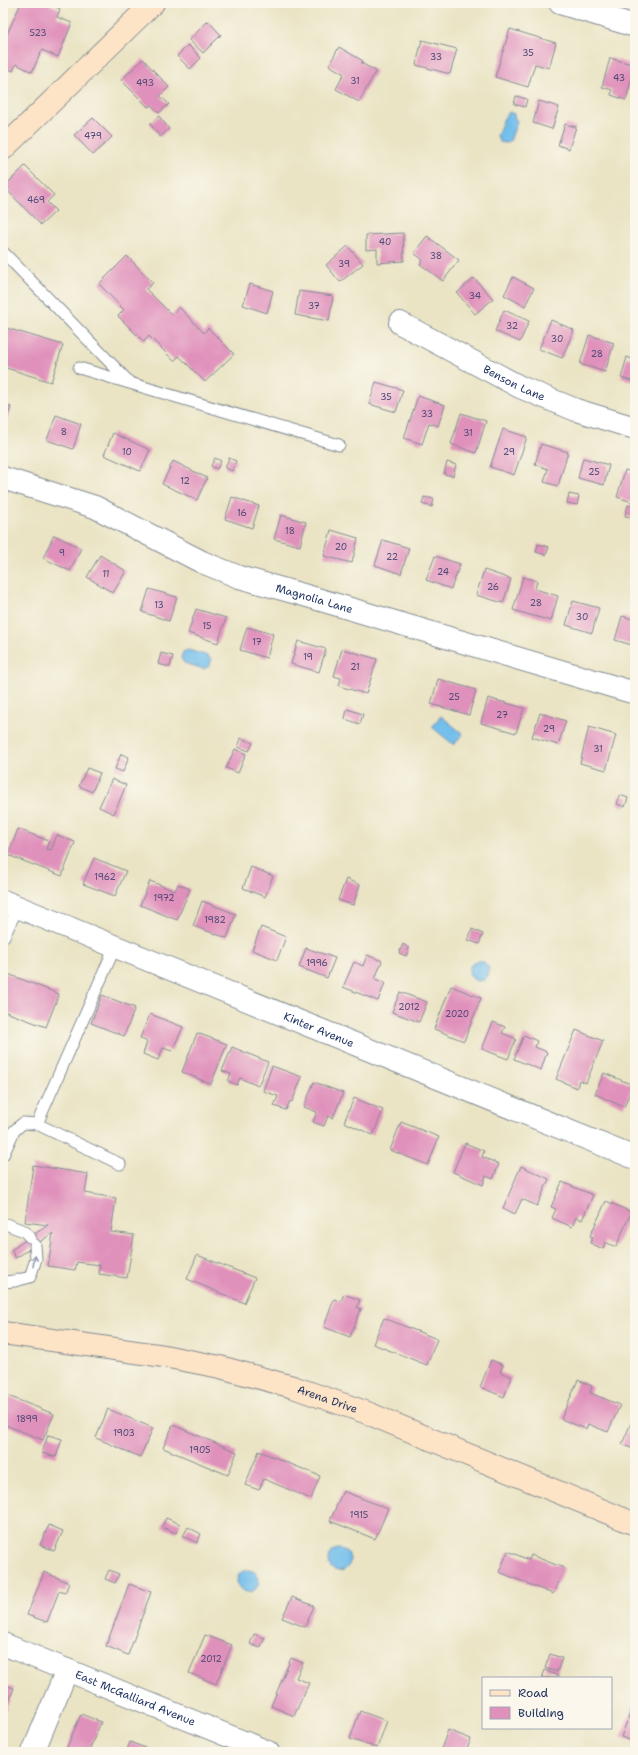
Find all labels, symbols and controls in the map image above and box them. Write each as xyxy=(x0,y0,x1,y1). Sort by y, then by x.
house number: 523 xyxy=(29,27,47,39)
house number: 35 xyxy=(522,47,534,59)
house number: 33 xyxy=(430,51,442,63)
house number: 43 xyxy=(613,72,625,84)
house number: 31 xyxy=(350,75,360,87)
house number: 493 xyxy=(136,77,154,89)
house number: 479 xyxy=(84,130,102,142)
house number: 469 xyxy=(27,194,45,206)
house number: 40 xyxy=(379,236,391,248)
house number: 38 xyxy=(430,250,442,262)
house number: 39 xyxy=(338,258,350,270)
house number: 34 xyxy=(469,290,481,302)
house number: 37 xyxy=(308,300,320,312)
house number: 32 xyxy=(506,320,518,332)
house number: 30 xyxy=(551,333,563,345)
house number: 28 xyxy=(591,348,603,360)
street label: Benson Lane xyxy=(480,362,547,405)
house number: 35 xyxy=(380,391,392,403)
house number: 33 xyxy=(421,408,433,420)
house number: 8 xyxy=(61,426,67,438)
house number: 31 xyxy=(463,427,473,439)
house number: 10 xyxy=(122,446,132,458)
house number: 29 xyxy=(503,446,515,458)
house number: 25 xyxy=(588,466,600,478)
house number: 12 xyxy=(180,475,190,487)
house number: 16 xyxy=(237,507,247,519)
house number: 18 xyxy=(285,525,295,537)
house number: 20 xyxy=(335,541,347,553)
house number: 9 xyxy=(59,547,65,559)
house number: 22 xyxy=(386,551,398,563)
house number: 24 xyxy=(437,566,449,578)
house number: 11 xyxy=(102,568,110,580)
street label: Magnolia Lane xyxy=(274,581,355,617)
house number: 26 xyxy=(487,581,499,593)
house number: 28 xyxy=(530,597,542,609)
house number: 13 xyxy=(154,599,164,611)
house number: 30 xyxy=(576,611,588,623)
house number: 15 xyxy=(202,620,212,632)
house number: 17 xyxy=(252,636,262,648)
house number: 19 xyxy=(303,651,313,663)
house number: 21 xyxy=(350,661,360,673)
house number: 25 xyxy=(448,691,460,703)
house number: 27 xyxy=(496,709,508,721)
house number: 29 xyxy=(543,723,555,735)
house number: 31 xyxy=(593,743,603,755)
house number: 1962 xyxy=(94,871,116,883)
house number: 1972 xyxy=(153,892,175,904)
house number: 1982 xyxy=(204,914,226,926)
house number: 1996 xyxy=(306,957,328,969)
house number: 2012 xyxy=(398,1001,420,1013)
house number: 2020 xyxy=(445,1008,469,1020)
street label: Kinter Avenue xyxy=(281,1009,356,1051)
one-way arrow xyxy=(31,1255,39,1268)
street label: Arena Drive xyxy=(295,1382,360,1417)
house number: 1899 xyxy=(16,1413,38,1425)
house number: 1903 xyxy=(113,1427,135,1439)
house number: 1905 xyxy=(189,1444,211,1456)
house number: 1915 xyxy=(350,1509,368,1521)
house number: 2012 xyxy=(200,1653,222,1665)
street label: East McGalliard Avenue xyxy=(73,1667,198,1730)
legend xyxy=(482,1677,612,1729)
text: Road xyxy=(518,1685,549,1701)
text: Building xyxy=(518,1705,564,1721)

